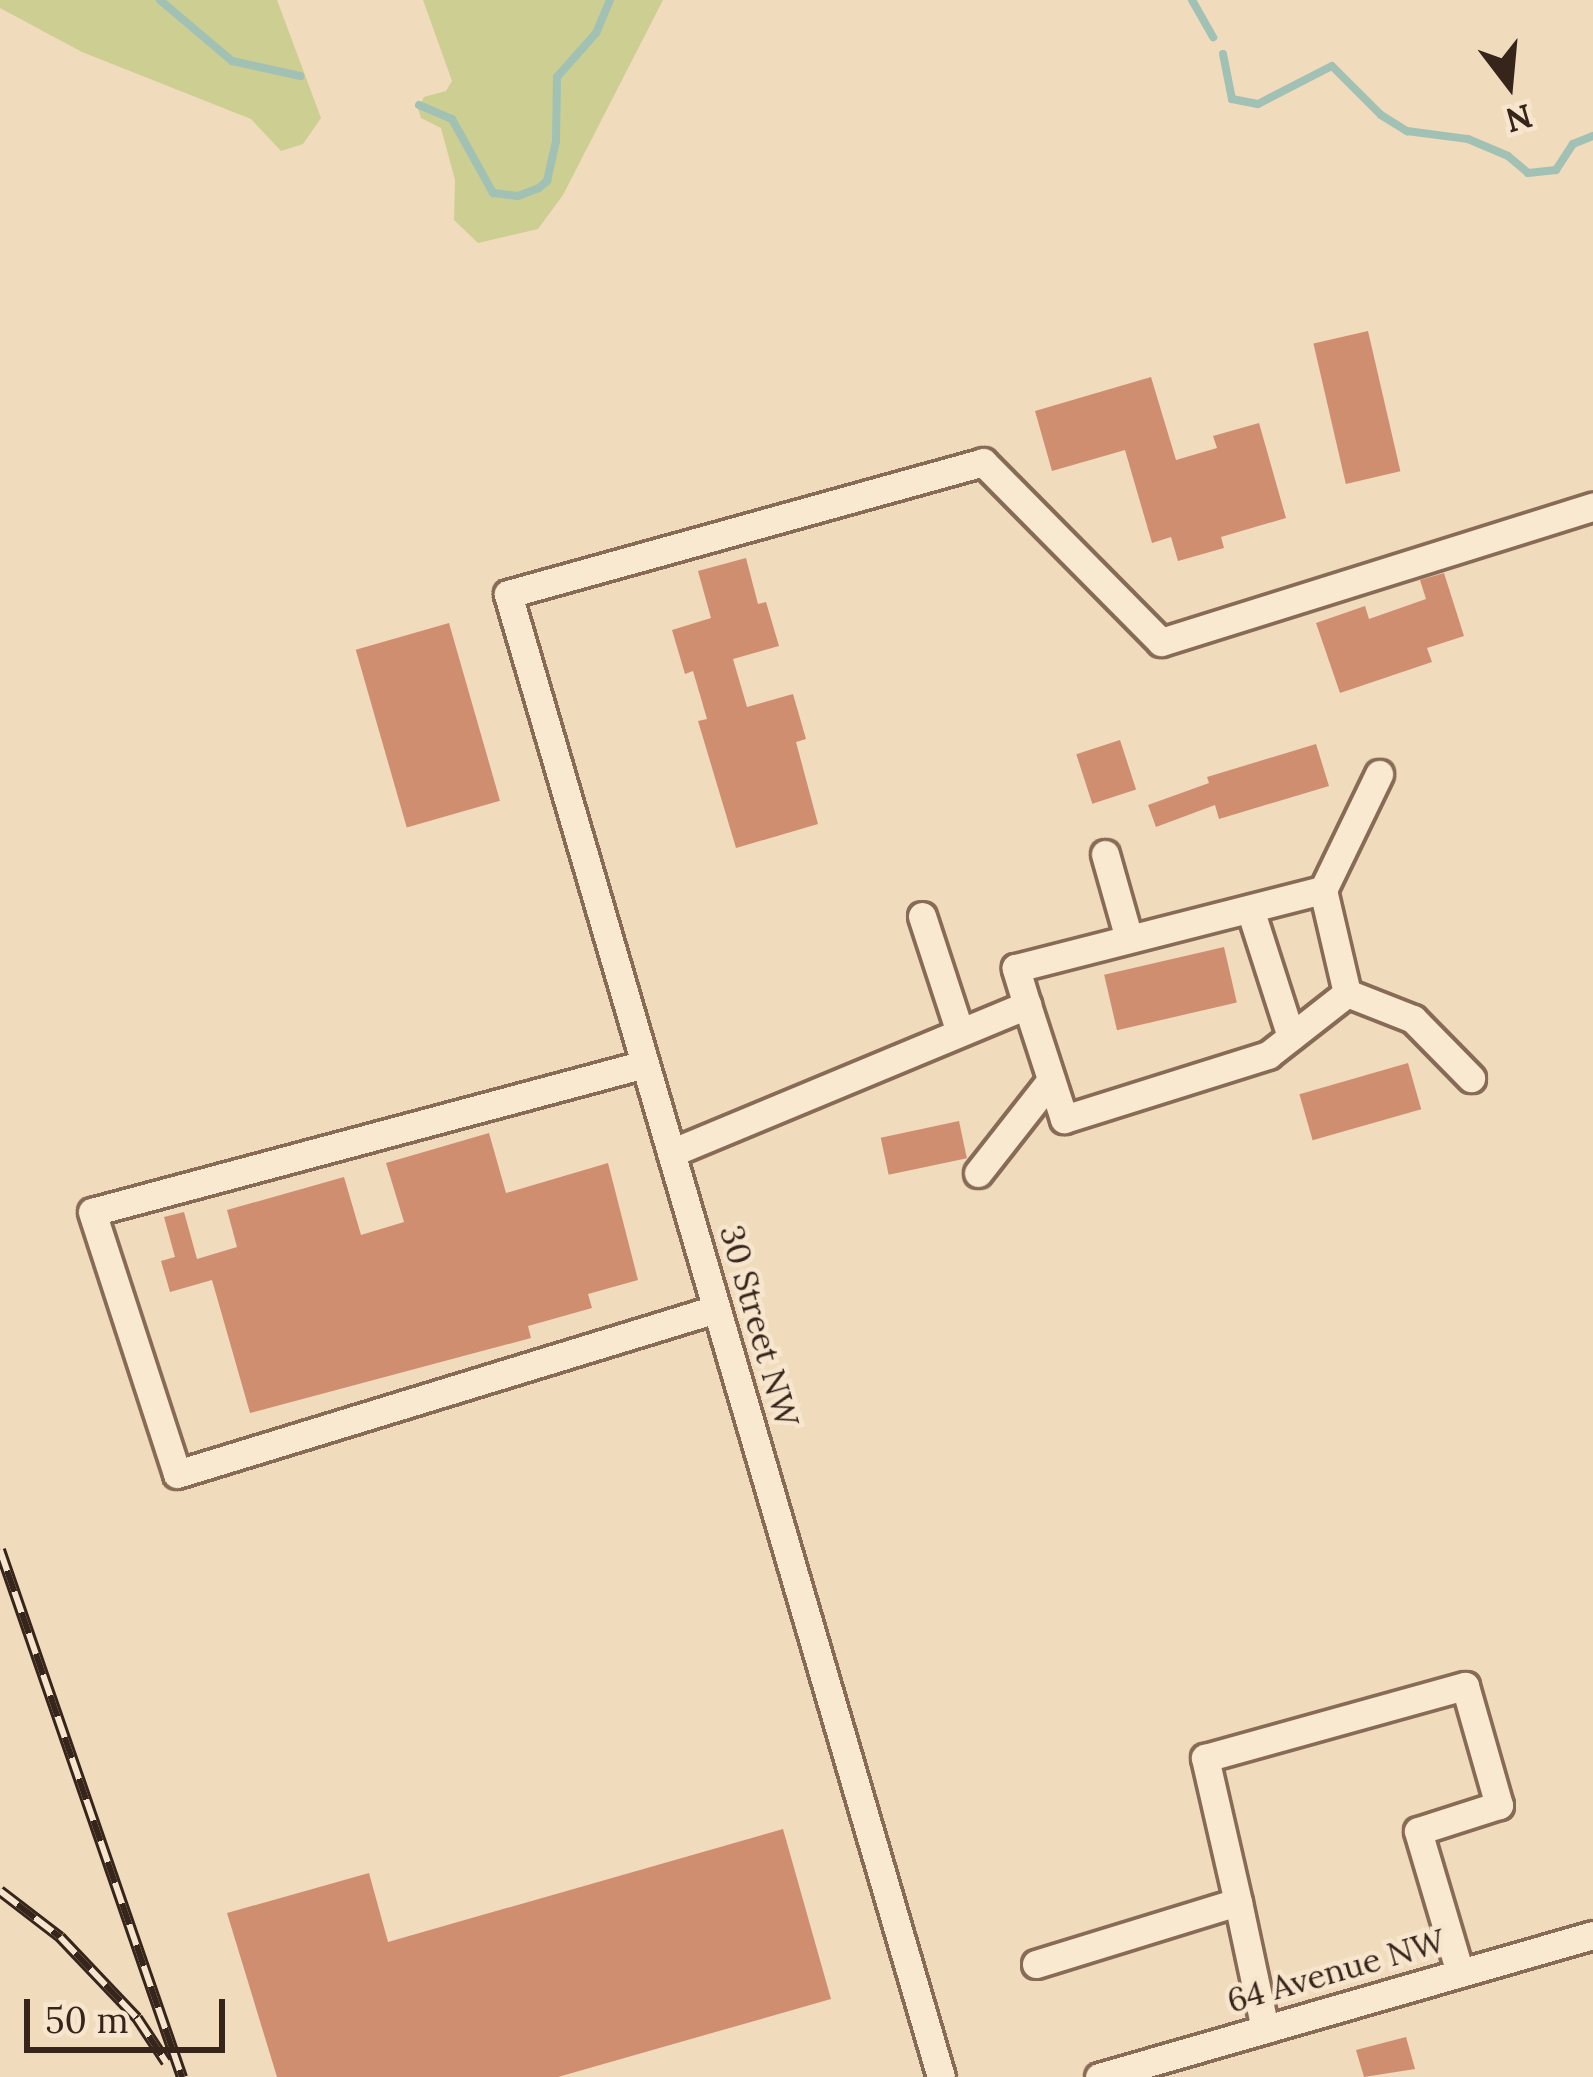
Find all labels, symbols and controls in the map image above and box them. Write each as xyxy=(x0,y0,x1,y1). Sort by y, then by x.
north arrow xyxy=(1449,24,1569,144)
text: N xyxy=(1501,95,1537,142)
street label: 30 Street NW xyxy=(711,1221,807,1431)
street label: 64 Avenue NW xyxy=(1223,1921,1449,2021)
scale bar xyxy=(30,1975,231,2049)
text: 50 m xyxy=(45,1997,129,2043)

